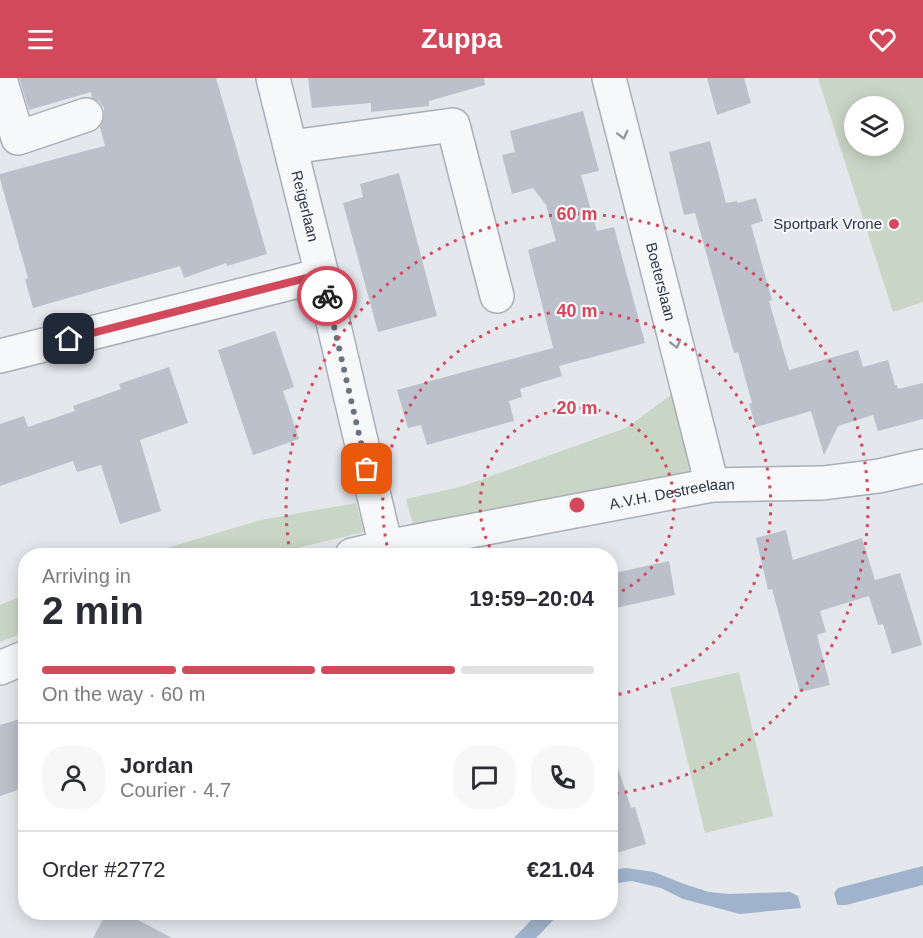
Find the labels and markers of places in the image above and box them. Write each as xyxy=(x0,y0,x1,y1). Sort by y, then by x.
place label: Sportpark Vrone xyxy=(773,215,882,232)
marker: Sportpark Vrone xyxy=(887,217,901,231)
pin xyxy=(43,313,94,364)
pin xyxy=(341,443,392,494)
centre of rings xyxy=(567,495,587,515)

